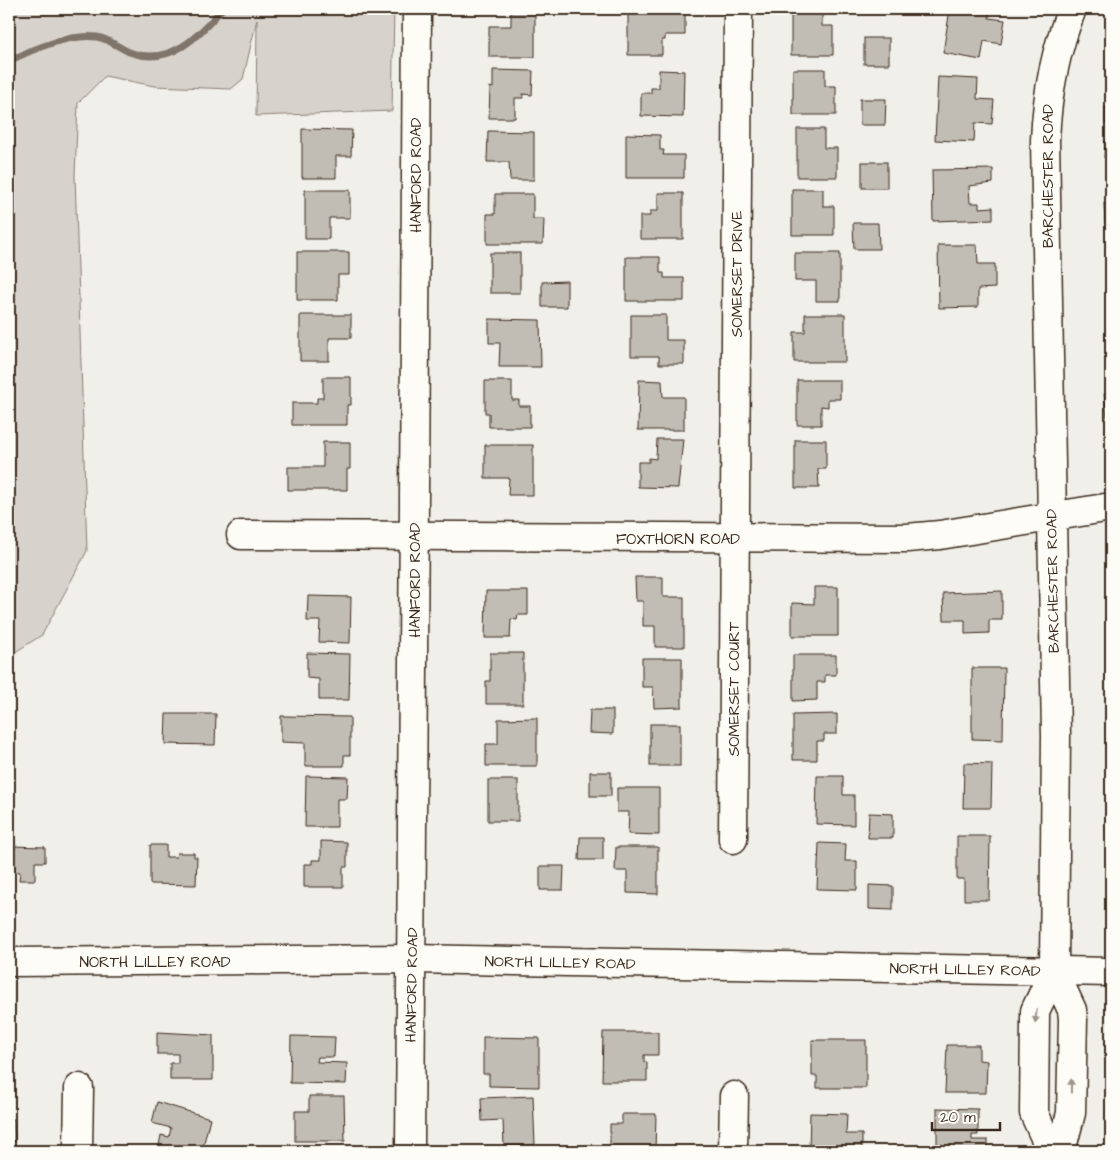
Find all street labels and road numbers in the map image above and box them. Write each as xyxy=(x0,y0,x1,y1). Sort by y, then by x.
street label: BARCHESTER ROAD xyxy=(1038,104,1059,248)
street label: HANFORD ROAD xyxy=(406,117,427,233)
street label: SOMERSET DRIVE xyxy=(727,211,748,337)
street label: BARCHESTER ROAD xyxy=(1041,508,1065,653)
street label: HANFORD ROAD xyxy=(405,522,426,638)
street label: FOXTHORN ROAD xyxy=(616,529,740,550)
street label: SOMERSET COURT xyxy=(724,621,745,756)
street label: HANFORD ROAD xyxy=(400,927,424,1043)
street label: NORTH LILLEY ROAD xyxy=(484,951,636,975)
street label: NORTH LILLEY ROAD xyxy=(80,952,231,973)
street label: NORTH LILLEY ROAD xyxy=(889,958,1041,982)

